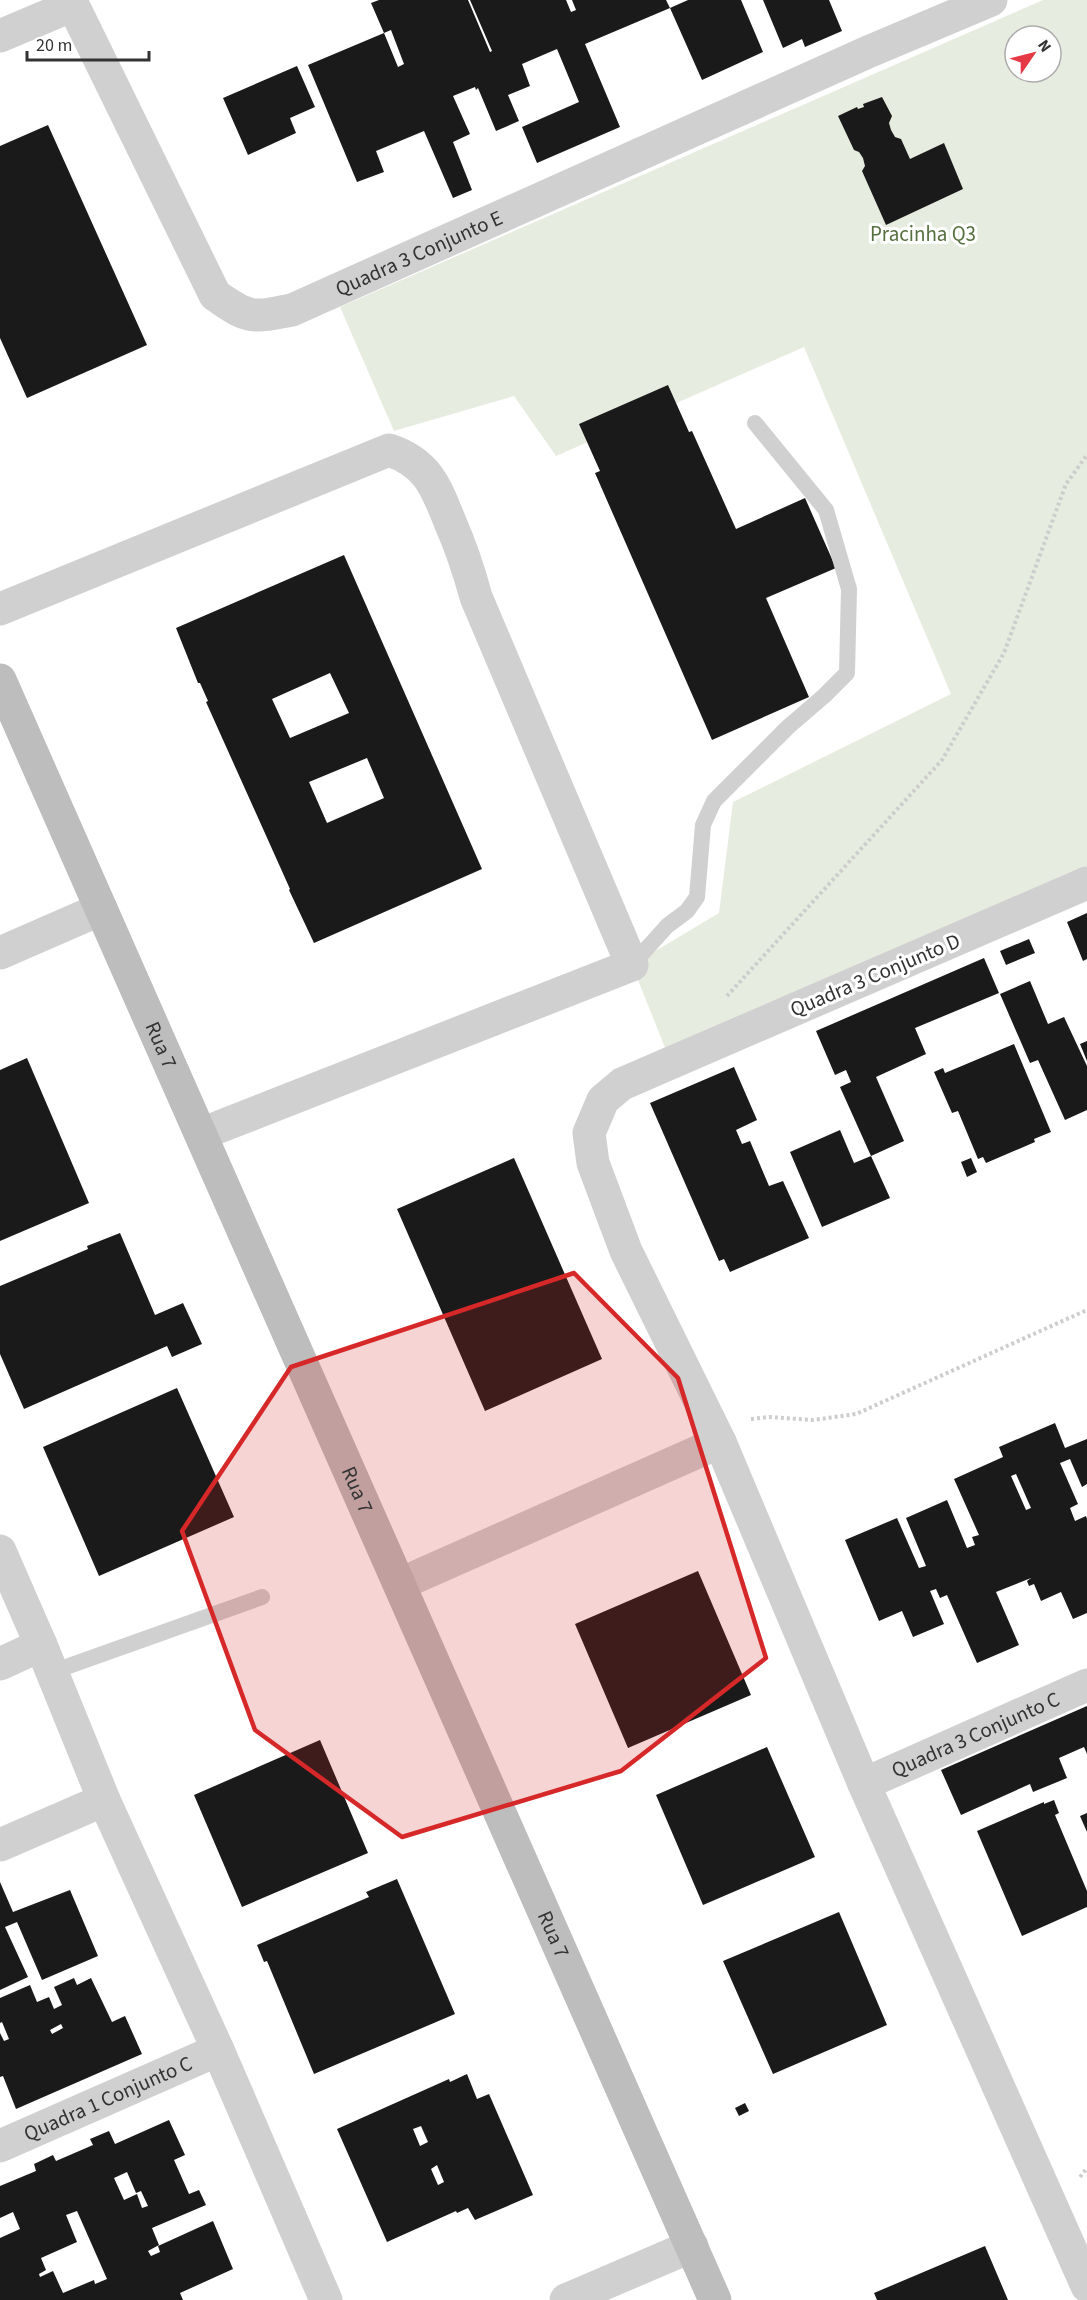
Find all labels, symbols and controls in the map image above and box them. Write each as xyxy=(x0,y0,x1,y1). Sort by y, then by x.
scale bar xyxy=(27,24,148,62)
north arrow xyxy=(1003,24,1063,84)
text: 20 m xyxy=(36,33,72,58)
text: N xyxy=(1032,35,1057,57)
street label: Quadra 3 Conjunto E xyxy=(331,203,507,304)
park label: Pracinha Q3 xyxy=(870,219,976,249)
street label: Quadra 3 Conjunto D xyxy=(785,926,965,1024)
street label: Rua 7 xyxy=(138,1017,185,1073)
street label: Rua 7 xyxy=(334,1461,381,1518)
street label: Quadra 3 Conjunto C xyxy=(887,1684,1064,1785)
street label: Rua 7 xyxy=(530,1906,577,1963)
street label: Quadra 1 Conjunto C xyxy=(19,2048,197,2149)

